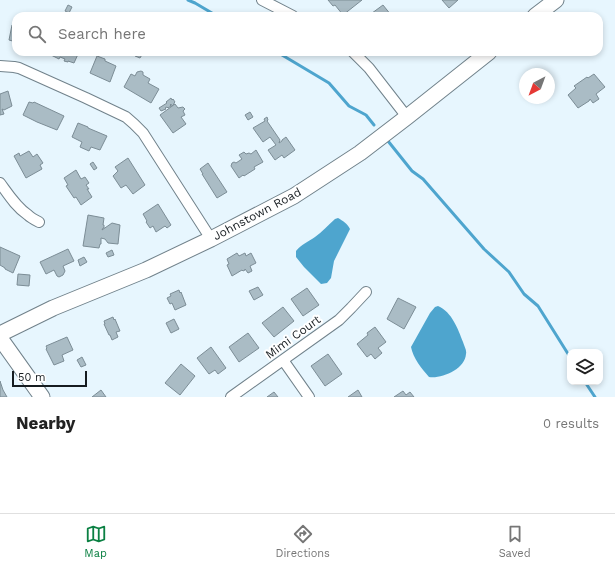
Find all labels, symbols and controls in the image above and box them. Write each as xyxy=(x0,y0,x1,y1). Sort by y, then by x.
search box xyxy=(12,12,603,56)
icon: search xyxy=(26,23,48,45)
text: Search here xyxy=(58,25,146,43)
north arrow xyxy=(519,68,555,104)
street label: Johnstown Road xyxy=(210,185,304,243)
street label: Mimi Court xyxy=(263,312,323,362)
map controls xyxy=(567,349,603,385)
button: layers xyxy=(567,349,603,385)
scale bar xyxy=(12,369,87,388)
text: 50 m xyxy=(18,371,45,384)
text: Nearby xyxy=(16,413,75,433)
text: 0 results xyxy=(543,416,599,431)
tab: Map xyxy=(84,523,107,560)
tab: Directions xyxy=(276,523,330,560)
tab: Saved xyxy=(499,523,531,560)

